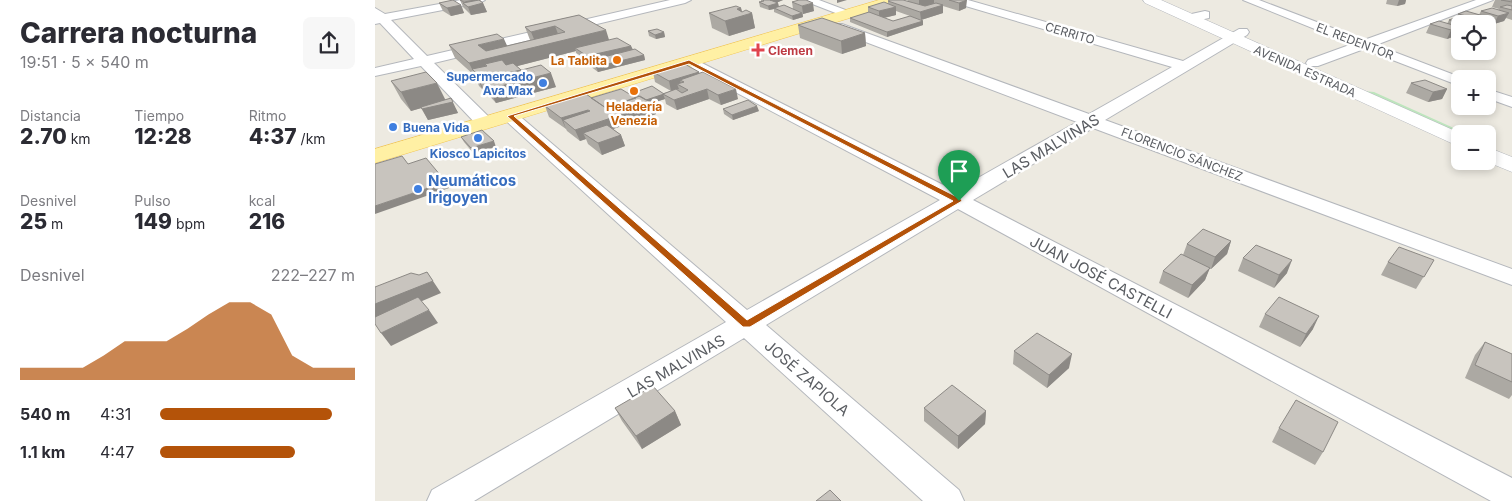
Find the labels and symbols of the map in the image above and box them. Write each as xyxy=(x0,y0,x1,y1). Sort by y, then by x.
street label: CERRITO xyxy=(1043,19,1097,47)
street label: EL REDENTOR xyxy=(1314,19,1396,63)
street label: AVENIDA ESTRADA xyxy=(1252,42,1358,100)
place label: Clemen xyxy=(768,43,813,58)
marker: Clemen xyxy=(752,44,764,56)
place label: La Tablita xyxy=(551,53,607,68)
marker: La Tablita xyxy=(611,54,623,66)
place label: Supermercado Ava Max xyxy=(446,69,533,98)
marker: Supermercado Ava Max xyxy=(537,77,549,89)
marker: Heladería Venezia xyxy=(628,85,640,97)
place label: Heladería Venezia xyxy=(606,99,662,128)
street label: LAS MALVINAS xyxy=(999,110,1103,182)
place label: Buena Vida xyxy=(403,120,470,135)
marker: Buena Vida xyxy=(387,121,399,133)
street label: FLORENCIO SÁNCHEZ xyxy=(1119,124,1245,184)
marker: Kiosco Lapicitos xyxy=(472,132,484,144)
place label: Kiosco Lapicitos xyxy=(430,146,527,161)
pin xyxy=(938,150,980,201)
place label: Neumáticos Irigoyen xyxy=(428,171,516,207)
marker: Neumáticos Irigoyen xyxy=(412,183,424,195)
street label: JUAN JOSÉ CASTELLI xyxy=(1027,231,1175,323)
street label: LAS MALVINAS xyxy=(624,330,728,402)
street label: JOSÉ ZAPIOLA xyxy=(761,336,853,420)

